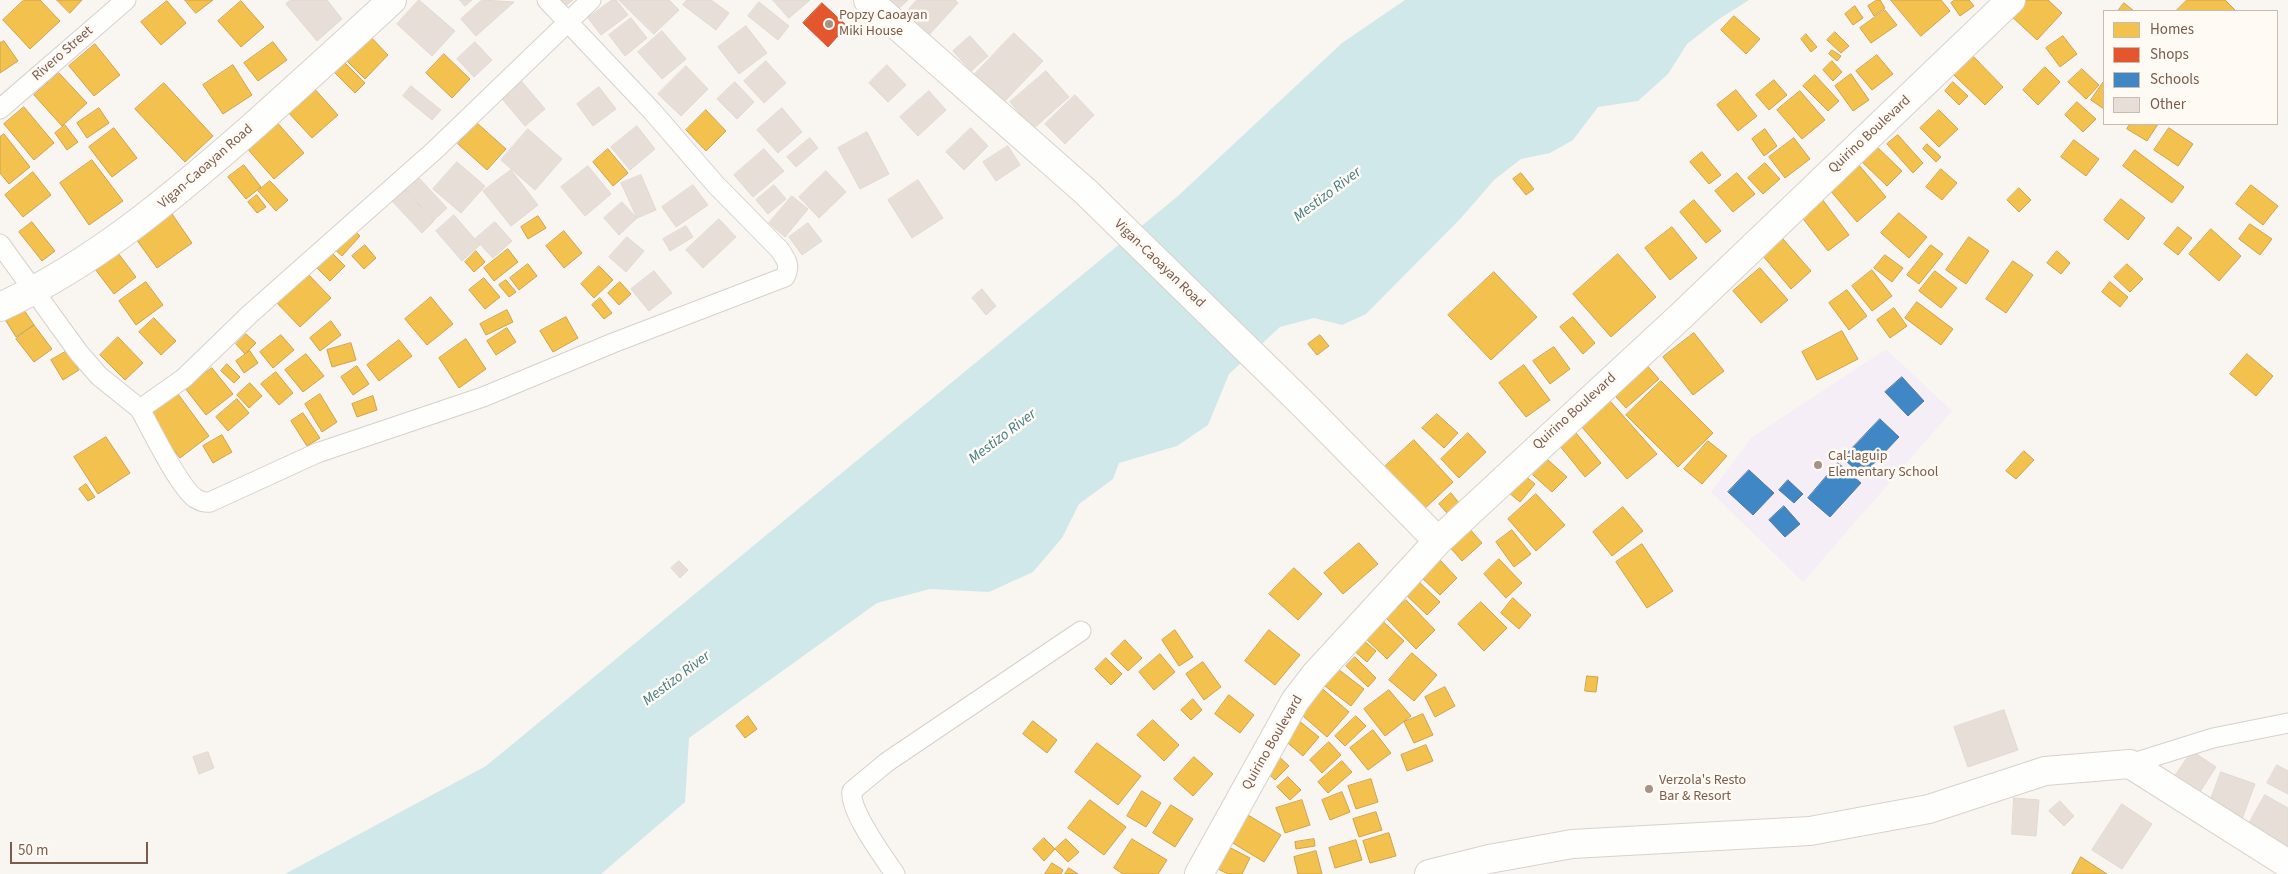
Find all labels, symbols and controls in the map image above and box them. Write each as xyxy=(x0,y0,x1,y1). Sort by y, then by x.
place label: Popzy Caoayan Miki House xyxy=(839,8,928,40)
legend xyxy=(2103,10,2278,125)
marker: Popzy Caoayan Miki House xyxy=(823,18,835,30)
text: Homes xyxy=(2150,19,2194,40)
street label: Rivero Street xyxy=(29,23,97,85)
text: Shops xyxy=(2150,44,2189,65)
text: Schools xyxy=(2150,69,2199,90)
street label: Quirino Boulevard xyxy=(1825,93,1915,177)
text: Other xyxy=(2150,94,2186,115)
street label: Vigan-Caoayan Road xyxy=(155,121,257,213)
water label: Mestizo River xyxy=(1291,164,1365,226)
street label: Vigan-Caoayan Road xyxy=(1110,216,1208,312)
street label: Quirino Boulevard xyxy=(1530,370,1620,454)
water label: Mestizo River xyxy=(966,406,1040,468)
place label: Cal-laguip Elementary School xyxy=(1828,449,1938,482)
marker: Cal-laguip Elementary School xyxy=(1812,459,1824,471)
water label: Mestizo River xyxy=(640,648,714,710)
street label: Quirino Boulevard xyxy=(1239,693,1307,793)
place label: Verzola's Resto Bar & Resort xyxy=(1659,773,1746,806)
marker: Verzola's Resto Bar & Resort xyxy=(1643,783,1655,795)
scale bar xyxy=(12,832,150,864)
text: 50 m xyxy=(18,840,48,861)

